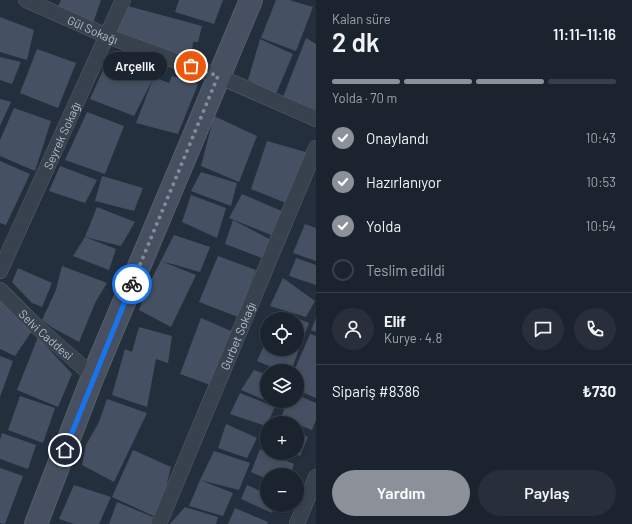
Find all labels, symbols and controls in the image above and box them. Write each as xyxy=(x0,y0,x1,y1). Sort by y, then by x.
text: Kalan süre xyxy=(332,11,391,27)
street label: Gül Sokağı xyxy=(65,12,120,46)
text: 11:11–11:16 xyxy=(553,25,616,43)
text: 2 dk xyxy=(332,26,380,57)
pin xyxy=(174,49,208,83)
callout: Arçelik xyxy=(103,52,167,80)
icon: bag xyxy=(180,55,202,77)
text: Arçelik xyxy=(115,58,155,74)
text: Yolda · 70 m xyxy=(332,90,397,106)
street label: Seyrek Sokağı xyxy=(40,99,83,171)
icon: check xyxy=(332,127,354,149)
text: Onaylandı xyxy=(366,129,428,147)
text: 10:43 xyxy=(586,130,616,146)
icon: check xyxy=(332,171,354,193)
text: Hazırlanıyor xyxy=(366,173,441,191)
text: 10:53 xyxy=(586,174,616,190)
icon: check xyxy=(332,215,354,237)
text: Yolda xyxy=(366,217,401,235)
text: 10:54 xyxy=(586,218,616,234)
text: Teslim edildi xyxy=(366,261,445,279)
courier xyxy=(112,264,152,304)
icon: bike xyxy=(121,273,143,295)
street label: Gurbet Sokağı xyxy=(217,300,258,372)
street label: Selvi Caddesi xyxy=(16,306,76,362)
button: person xyxy=(332,308,374,350)
button: chat xyxy=(522,308,564,350)
button: phone xyxy=(574,308,616,350)
map controls xyxy=(260,312,304,512)
button: locate xyxy=(260,312,304,356)
text: Elif xyxy=(384,312,406,330)
text: Kurye · 4.8 xyxy=(384,330,442,346)
button: layers xyxy=(260,364,304,408)
text: Sipariş #8386 xyxy=(332,382,420,400)
text: ₺730 xyxy=(582,382,616,400)
button: + xyxy=(260,416,304,460)
pin xyxy=(48,433,82,467)
icon: home xyxy=(54,439,76,461)
button: − xyxy=(260,468,304,512)
button: Yardım xyxy=(332,470,470,516)
button: Paylaş xyxy=(478,470,616,516)

